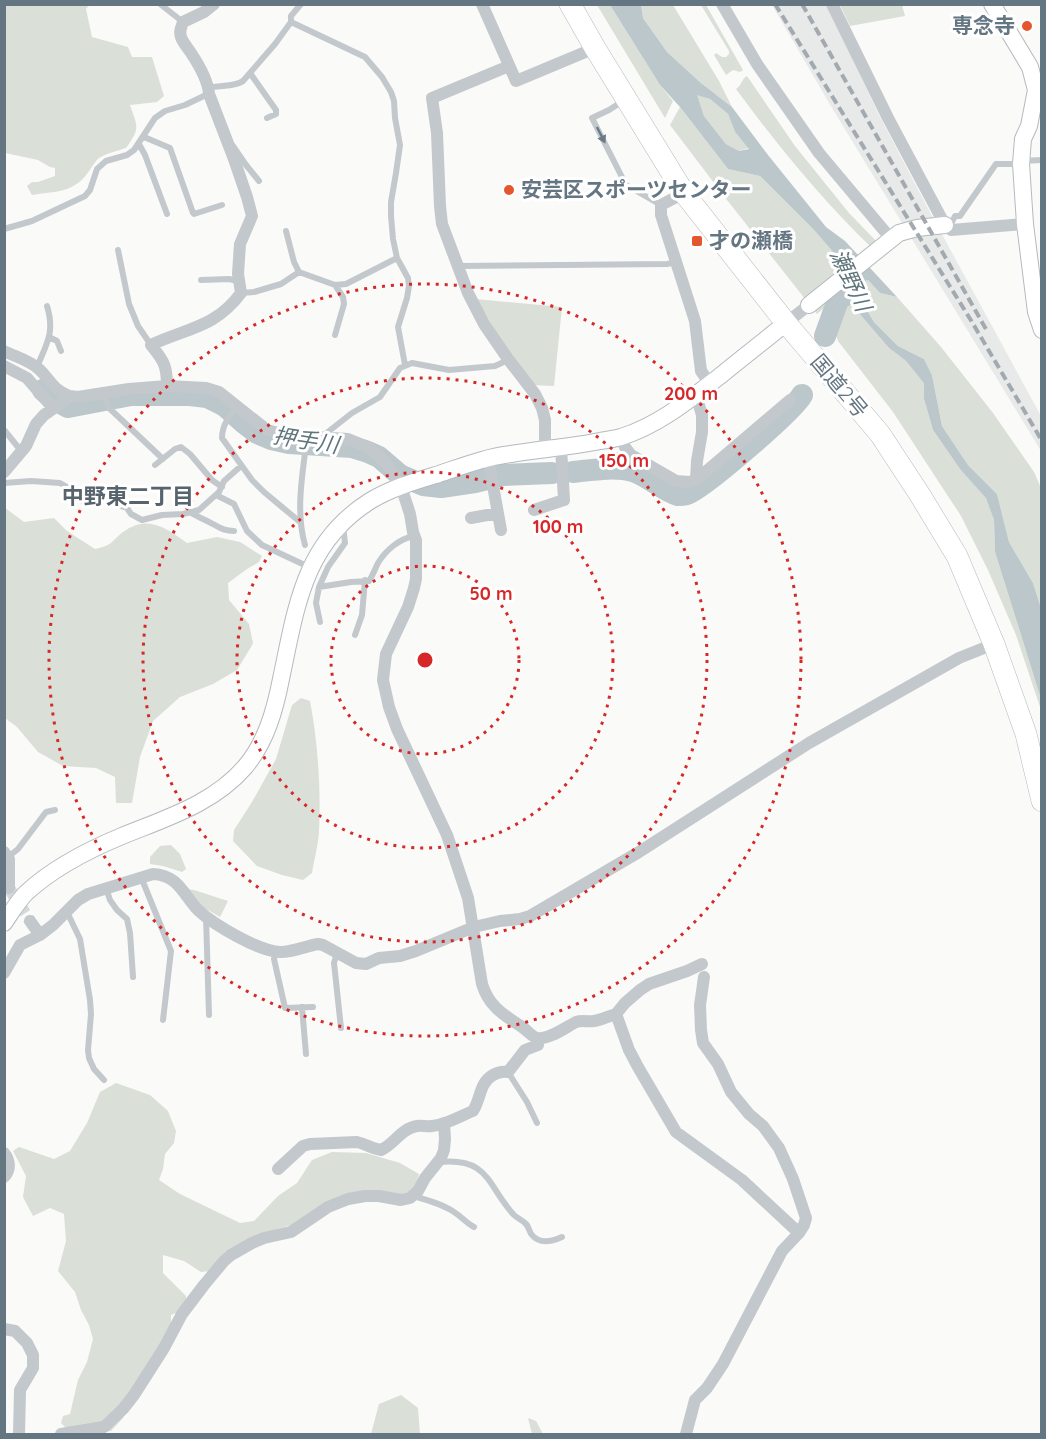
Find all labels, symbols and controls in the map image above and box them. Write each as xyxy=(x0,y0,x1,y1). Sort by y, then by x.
place label: 専念寺 xyxy=(952,12,1015,38)
marker: 専念寺 xyxy=(1020,19,1034,33)
one-way arrow xyxy=(596,127,605,144)
place label: 安芸区スポーツセンター xyxy=(521,176,752,202)
marker: 安芸区スポーツセンター xyxy=(502,183,516,197)
place label: 才の瀬橋 xyxy=(709,227,793,253)
marker: 才の瀬橋 xyxy=(690,234,704,248)
water label: 瀬野川 xyxy=(824,244,878,318)
street label: 国道2号 xyxy=(806,348,874,422)
text: 200 m xyxy=(664,382,718,405)
water label: 押手川 xyxy=(271,421,343,459)
text: 150 m xyxy=(599,449,649,472)
district label: 中野東二丁目 xyxy=(62,482,194,510)
text: 100 m xyxy=(533,515,583,538)
text: 50 m xyxy=(469,582,513,605)
centre of rings xyxy=(415,650,435,670)

